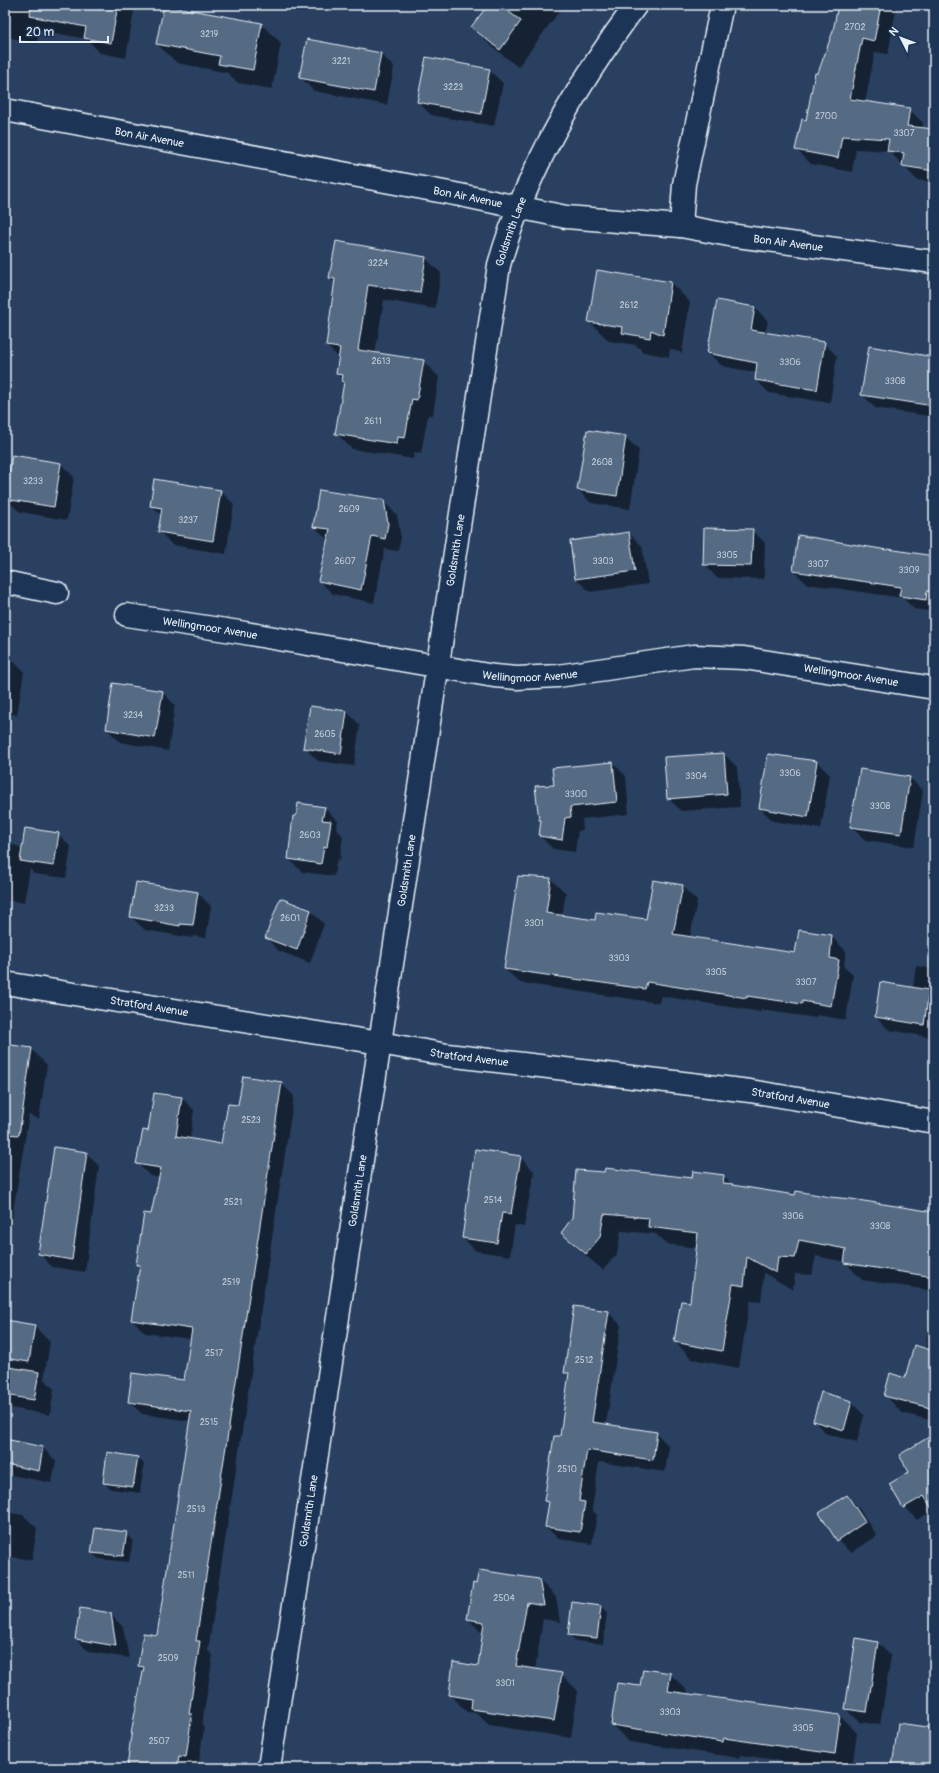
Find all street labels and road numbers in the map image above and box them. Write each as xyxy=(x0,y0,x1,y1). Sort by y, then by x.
street label: Bon Air Avenue xyxy=(114,125,186,150)
street label: Bon Air Avenue xyxy=(432,184,504,211)
street label: Goldsmith Lane xyxy=(493,195,530,268)
street label: Bon Air Avenue xyxy=(753,232,824,254)
street label: Goldsmith Lane xyxy=(444,513,468,587)
street label: Wellingmoor Avenue xyxy=(162,615,259,642)
street label: Wellingmoor Avenue xyxy=(803,662,900,689)
street label: Wellingmoor Avenue xyxy=(481,667,579,685)
street label: Goldsmith Lane xyxy=(395,833,419,907)
street label: Stratford Avenue xyxy=(109,994,190,1019)
street label: Stratford Avenue xyxy=(429,1046,510,1069)
street label: Stratford Avenue xyxy=(750,1085,831,1111)
street label: Goldsmith Lane xyxy=(346,1153,370,1228)
street label: Goldsmith Lane xyxy=(297,1474,321,1548)

